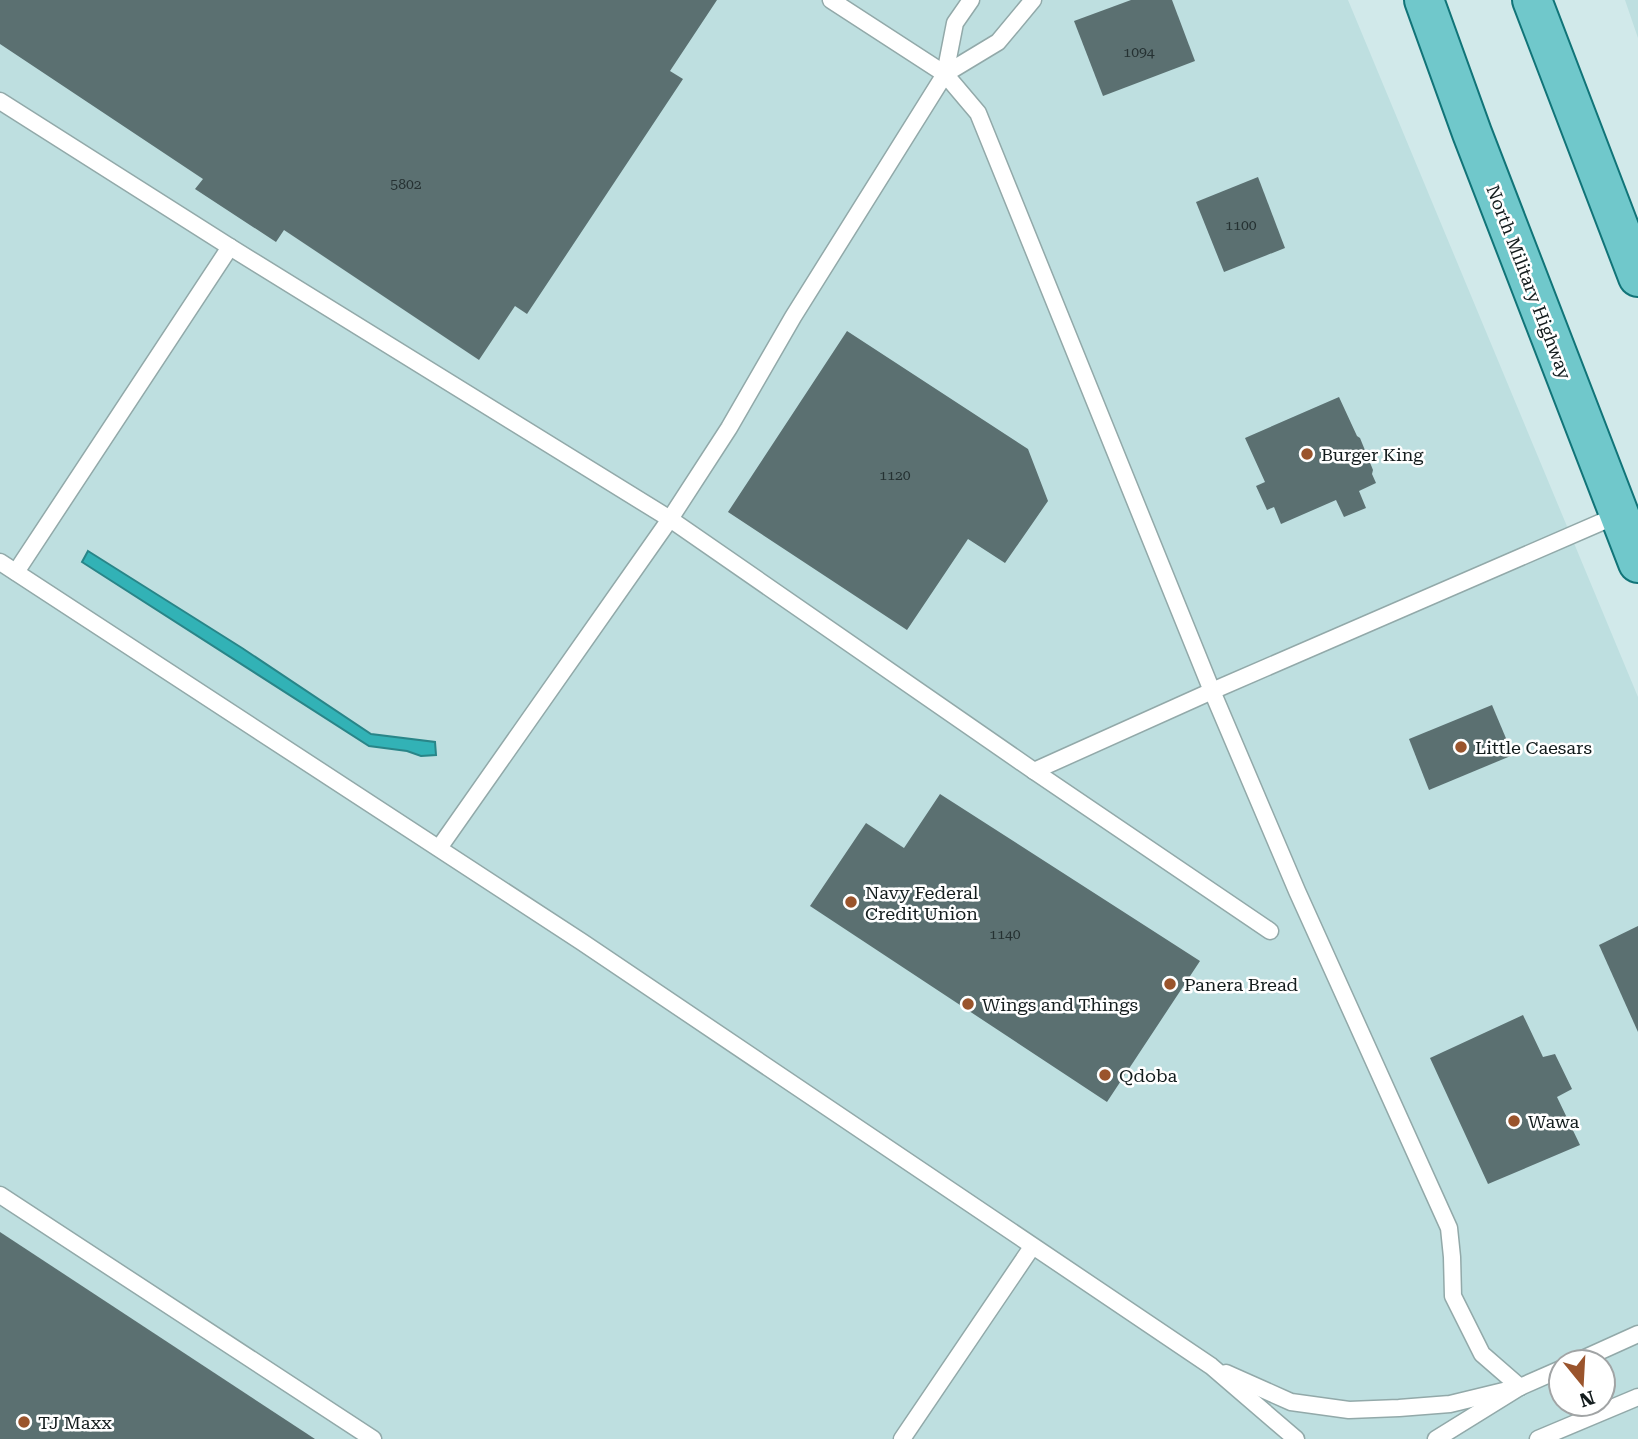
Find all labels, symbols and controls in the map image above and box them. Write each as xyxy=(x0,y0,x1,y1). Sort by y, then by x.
house number: 1094 xyxy=(1123,44,1155,60)
house number: 5802 xyxy=(390,176,422,192)
street label: North Military Highway xyxy=(1482,182,1576,382)
house number: 1100 xyxy=(1225,217,1257,233)
place label: Burger King xyxy=(1321,444,1424,465)
marker: Burger King xyxy=(1299,446,1315,462)
house number: 1120 xyxy=(879,467,911,483)
place label: Little Caesars xyxy=(1475,737,1592,758)
marker: Little Caesars xyxy=(1453,739,1469,755)
place label: Navy Federal Credit Union xyxy=(865,882,979,924)
marker: Navy Federal Credit Union xyxy=(843,894,859,910)
house number: 1140 xyxy=(989,926,1021,942)
place label: Panera Bread xyxy=(1184,974,1298,995)
marker: Panera Bread xyxy=(1162,976,1178,992)
place label: Wings and Things xyxy=(982,994,1138,1015)
marker: Wings and Things xyxy=(960,996,976,1012)
place label: Qdoba xyxy=(1119,1065,1177,1086)
marker: Qdoba xyxy=(1097,1067,1113,1083)
place label: Wawa xyxy=(1528,1111,1580,1132)
marker: Wawa xyxy=(1506,1113,1522,1129)
north arrow xyxy=(1547,1348,1617,1418)
text: N xyxy=(1576,1385,1598,1412)
place label: TJ Maxx xyxy=(38,1412,113,1433)
marker: TJ Maxx xyxy=(16,1414,32,1430)

